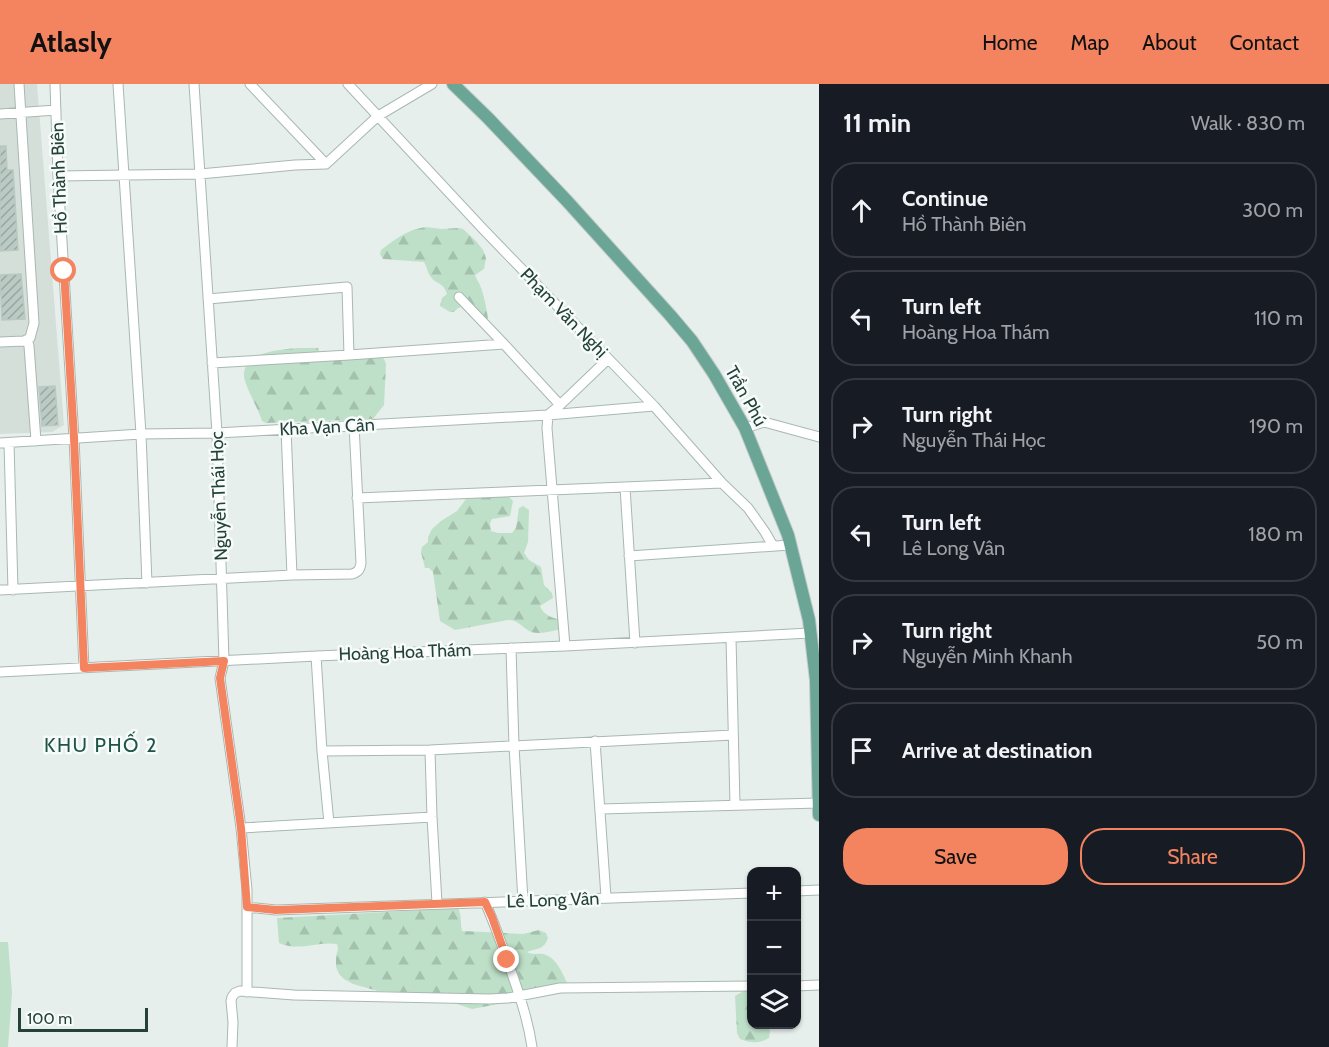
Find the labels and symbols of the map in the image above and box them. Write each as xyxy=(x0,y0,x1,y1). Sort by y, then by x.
street label: Hồ Thành Biên xyxy=(46,122,72,234)
route start xyxy=(50,257,76,283)
street label: Phạm Văn Nghị xyxy=(516,263,612,363)
street label: Trần Phú xyxy=(720,362,772,430)
street label: Kha Vạn Cân xyxy=(279,414,375,440)
street label: Nguyễn Thái Học xyxy=(206,431,232,561)
street label: Hoàng Hoa Thám xyxy=(338,639,472,665)
district label: KHU PHỐ 2 xyxy=(44,731,158,757)
street label: Lê Long Vân xyxy=(506,887,600,913)
route end xyxy=(493,946,519,972)
scale bar xyxy=(18,1005,148,1032)

